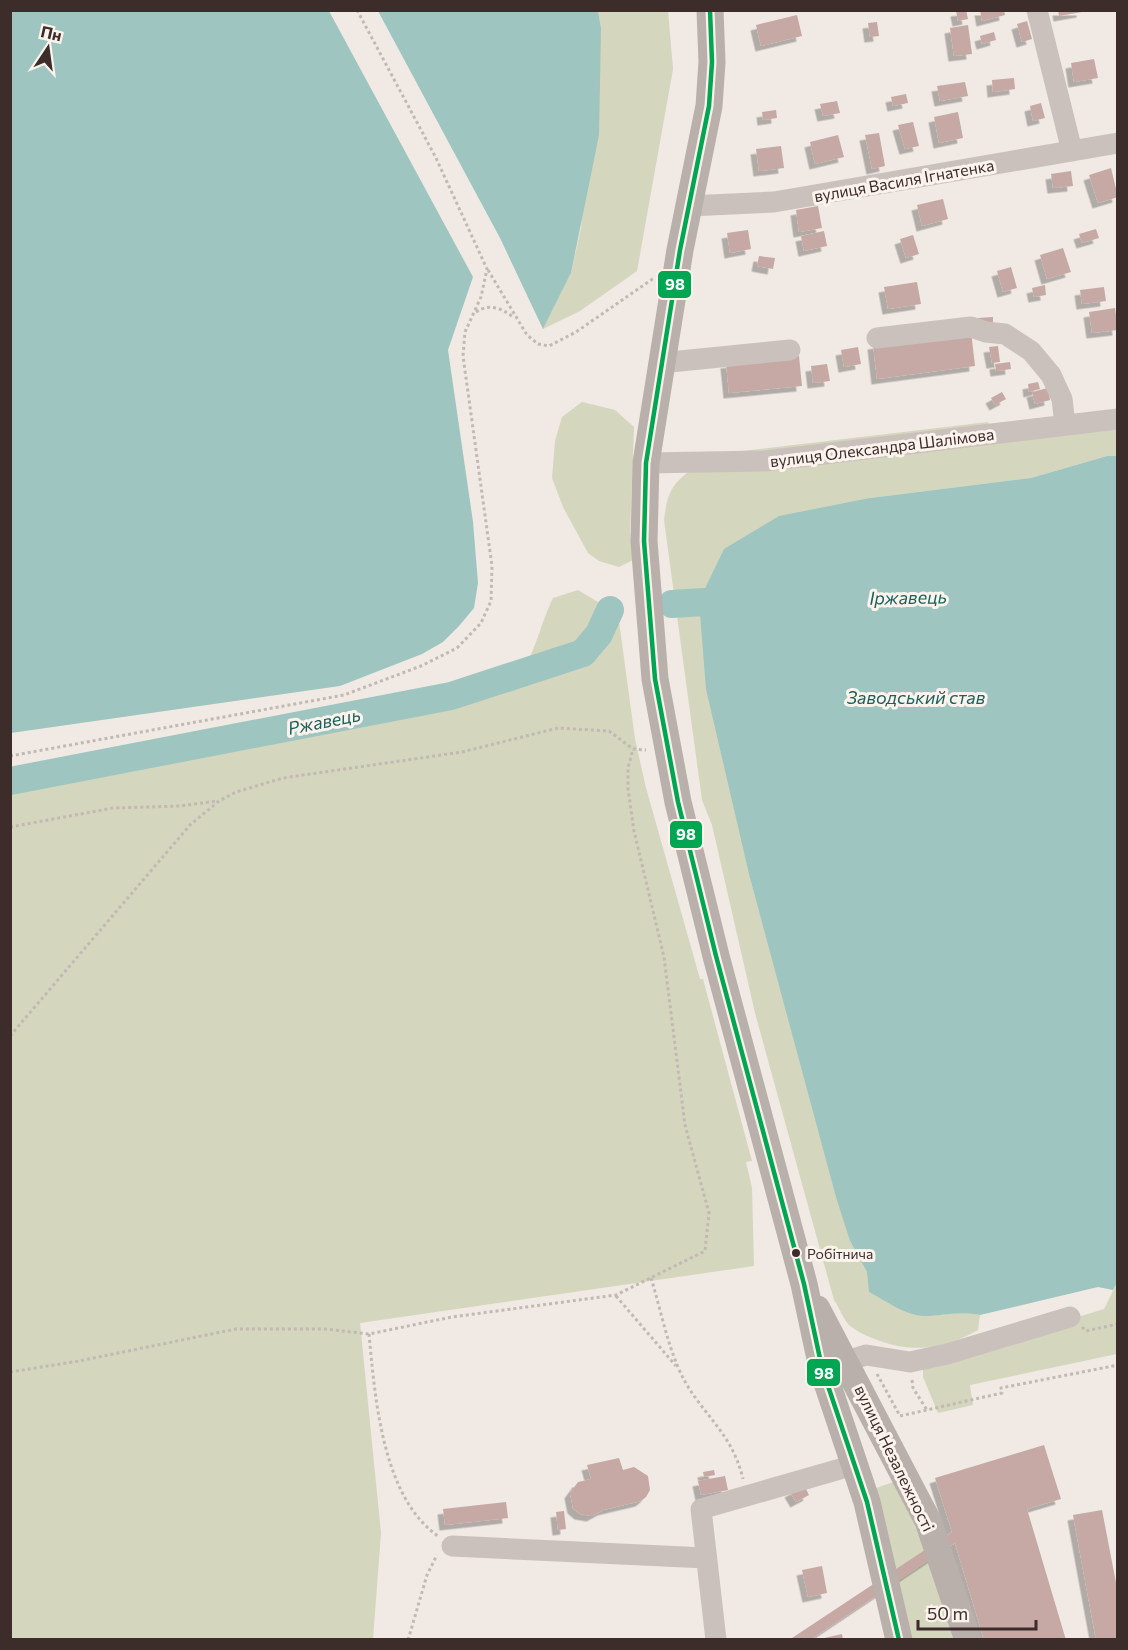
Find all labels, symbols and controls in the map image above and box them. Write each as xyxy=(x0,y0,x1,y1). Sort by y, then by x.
north arrow xyxy=(18,18,78,78)
text: Пн xyxy=(39,21,64,45)
street label: вулиця Василя Ігнатенка xyxy=(812,155,996,205)
line badge: 98 xyxy=(657,270,692,299)
text: 98 xyxy=(665,274,685,293)
street label: вулиця Олександра Шалімова xyxy=(769,424,995,470)
water label: Іржавець xyxy=(869,585,947,609)
water label: Заводський став xyxy=(847,686,986,708)
water label: Ржавець xyxy=(286,703,362,739)
line badge: 98 xyxy=(669,820,703,849)
text: 98 xyxy=(676,824,696,843)
place label: Робітнича xyxy=(807,1245,873,1262)
marker: Робітнича xyxy=(790,1247,802,1259)
line badge: 98 xyxy=(806,1358,841,1387)
text: 98 xyxy=(814,1363,834,1382)
street label: вулиця Незалежності xyxy=(851,1382,939,1534)
scale bar xyxy=(918,1593,1036,1631)
text: 50 m xyxy=(927,1602,968,1624)

